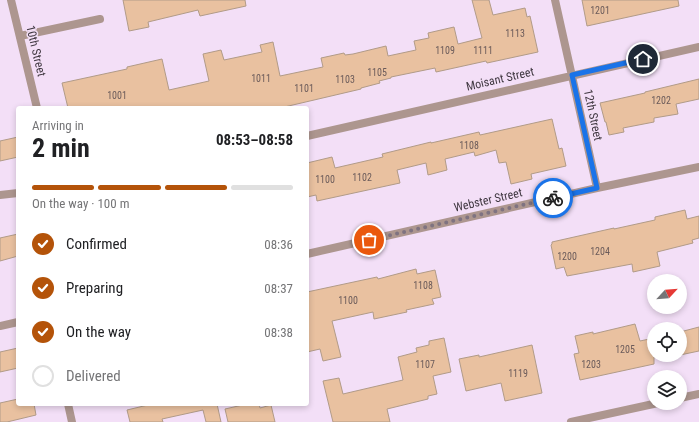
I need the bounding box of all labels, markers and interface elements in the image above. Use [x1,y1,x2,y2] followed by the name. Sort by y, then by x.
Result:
[590,5,610,16] house number: 1201
[23,24,49,78] street label: 10th Street
[505,28,525,39] house number: 1113
[626,42,660,76] pin
[435,45,455,56] house number: 1109
[473,45,493,56] house number: 1111
[632,48,654,70] icon: home
[465,64,536,94] street label: Moisant Street
[367,67,387,78] house number: 1105
[251,73,271,84] house number: 1011
[335,74,355,85] house number: 1103
[294,83,314,94] house number: 1101
[581,88,605,142] street label: 12th Street
[107,90,127,101] house number: 1001
[651,95,671,106] house number: 1202
[32,118,84,133] text: Arriving in
[216,131,293,149] text: 08:53–08:58
[32,133,90,163] text: 2 min
[459,140,479,151] house number: 1108
[352,172,372,183] house number: 1102
[315,174,335,185] house number: 1100
[533,178,573,218] courier
[452,185,524,215] street label: Webster Street
[542,187,564,209] icon: bike
[32,196,129,211] text: On the way · 100 m
[352,223,386,257] pin
[358,229,380,251] icon: bag
[32,233,54,255] icon: check
[66,235,127,253] text: Confirmed
[264,237,293,252] text: 08:36
[590,246,610,257] house number: 1204
[557,251,577,262] house number: 1200
[647,274,687,314] north arrow
[647,274,687,410] map controls
[32,277,54,299] icon: check
[66,279,123,297] text: Preparing
[413,280,433,291] house number: 1108
[264,281,293,296] text: 08:37
[338,295,358,306] house number: 1100
[32,321,54,343] icon: check
[647,322,687,362] button: locate
[66,323,131,341] text: On the way
[264,325,293,340] text: 08:38
[615,344,635,355] house number: 1205
[415,359,435,370] house number: 1107
[581,359,601,370] house number: 1203
[66,367,121,385] text: Delivered
[508,368,528,379] house number: 1119
[647,370,687,410] button: layers

